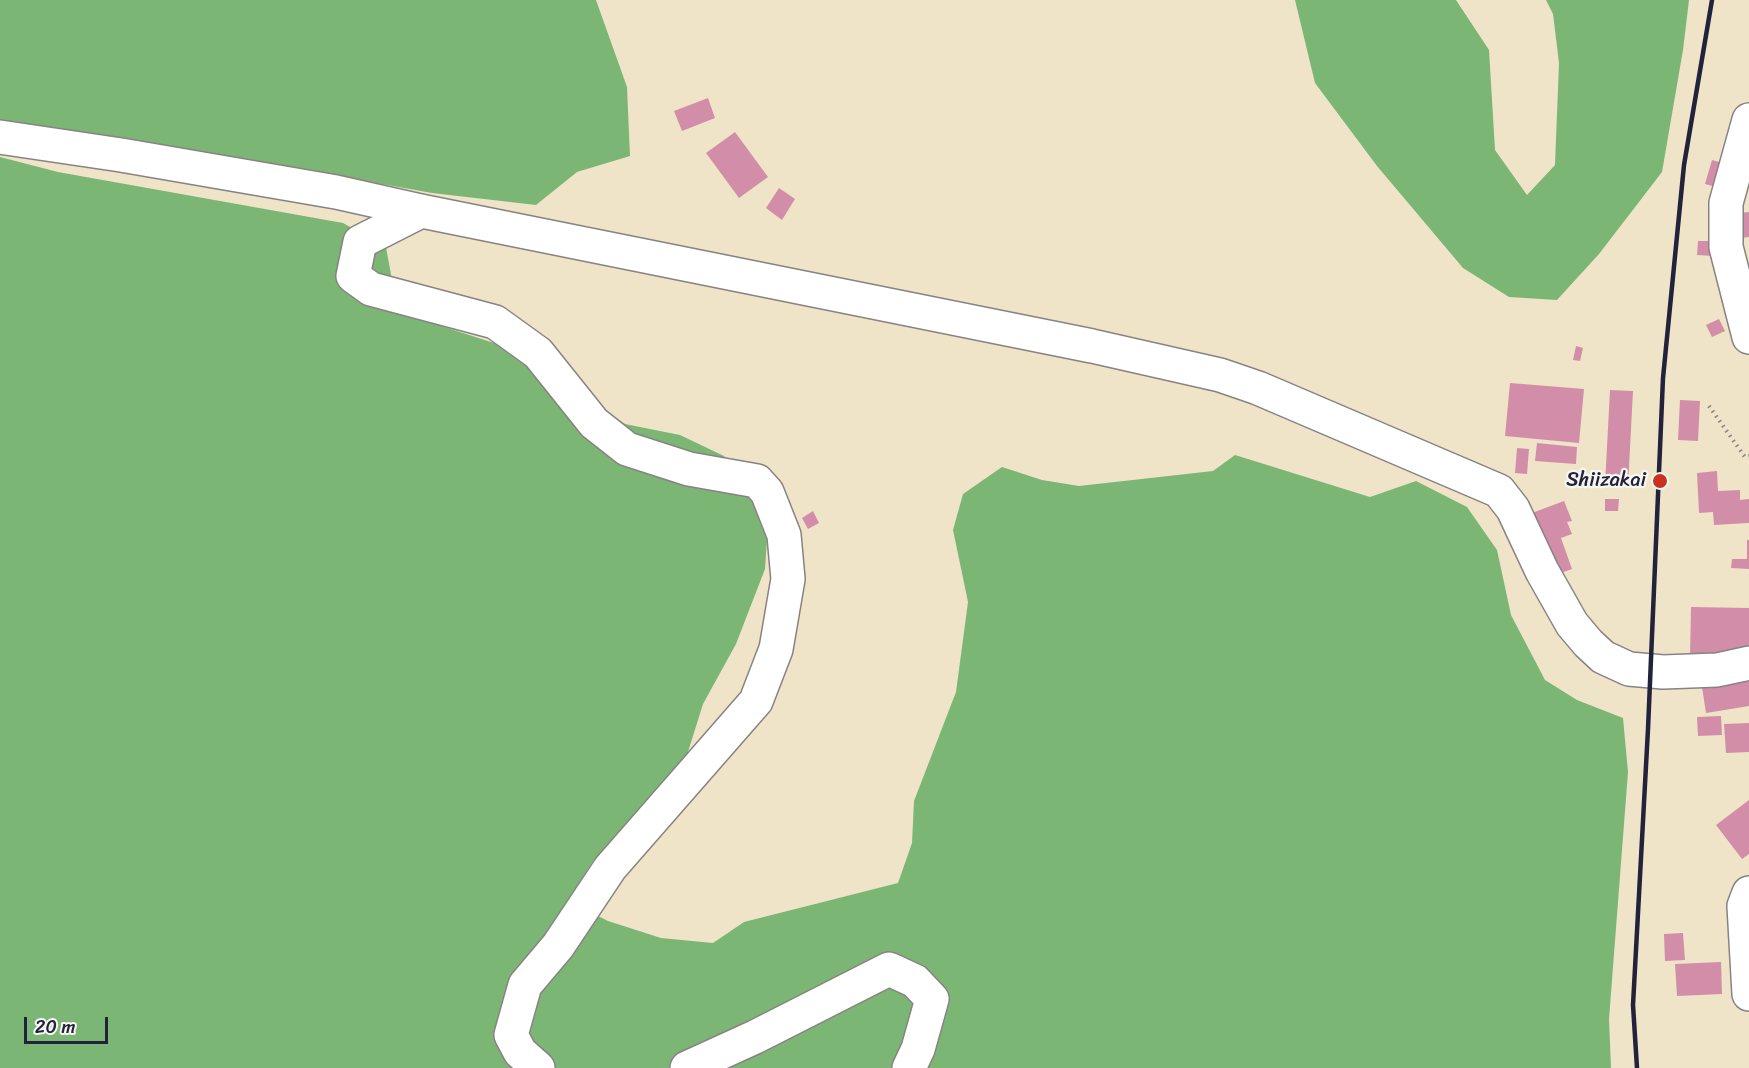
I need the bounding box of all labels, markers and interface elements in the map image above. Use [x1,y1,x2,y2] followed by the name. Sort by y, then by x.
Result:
[1566,469,1646,493] place label: Shiizakai
[1651,472,1669,490] marker: Shiizakai
[27,1005,111,1043] scale bar
[35,1011,75,1043] text: 20 m

